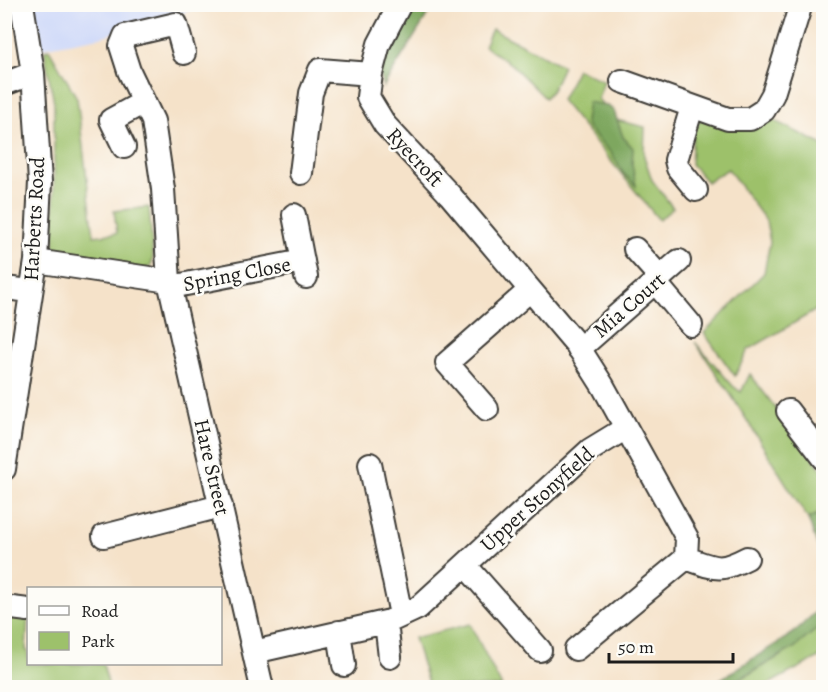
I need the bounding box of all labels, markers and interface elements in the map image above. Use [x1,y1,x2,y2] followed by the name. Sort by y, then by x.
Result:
[380,121,450,193] street label: Ryecroft
[17,155,51,282] street label: Harberts Road
[181,250,293,298] street label: Spring Close
[587,266,671,344] street label: Mia Court
[187,416,237,518] street label: Hare Street
[474,440,601,558] street label: Upper Stonyfield
[27,587,222,665] legend
[81,599,119,623] text: Road
[609,626,734,664] scale bar
[81,629,115,653] text: Park
[618,635,654,659] text: 50 m

